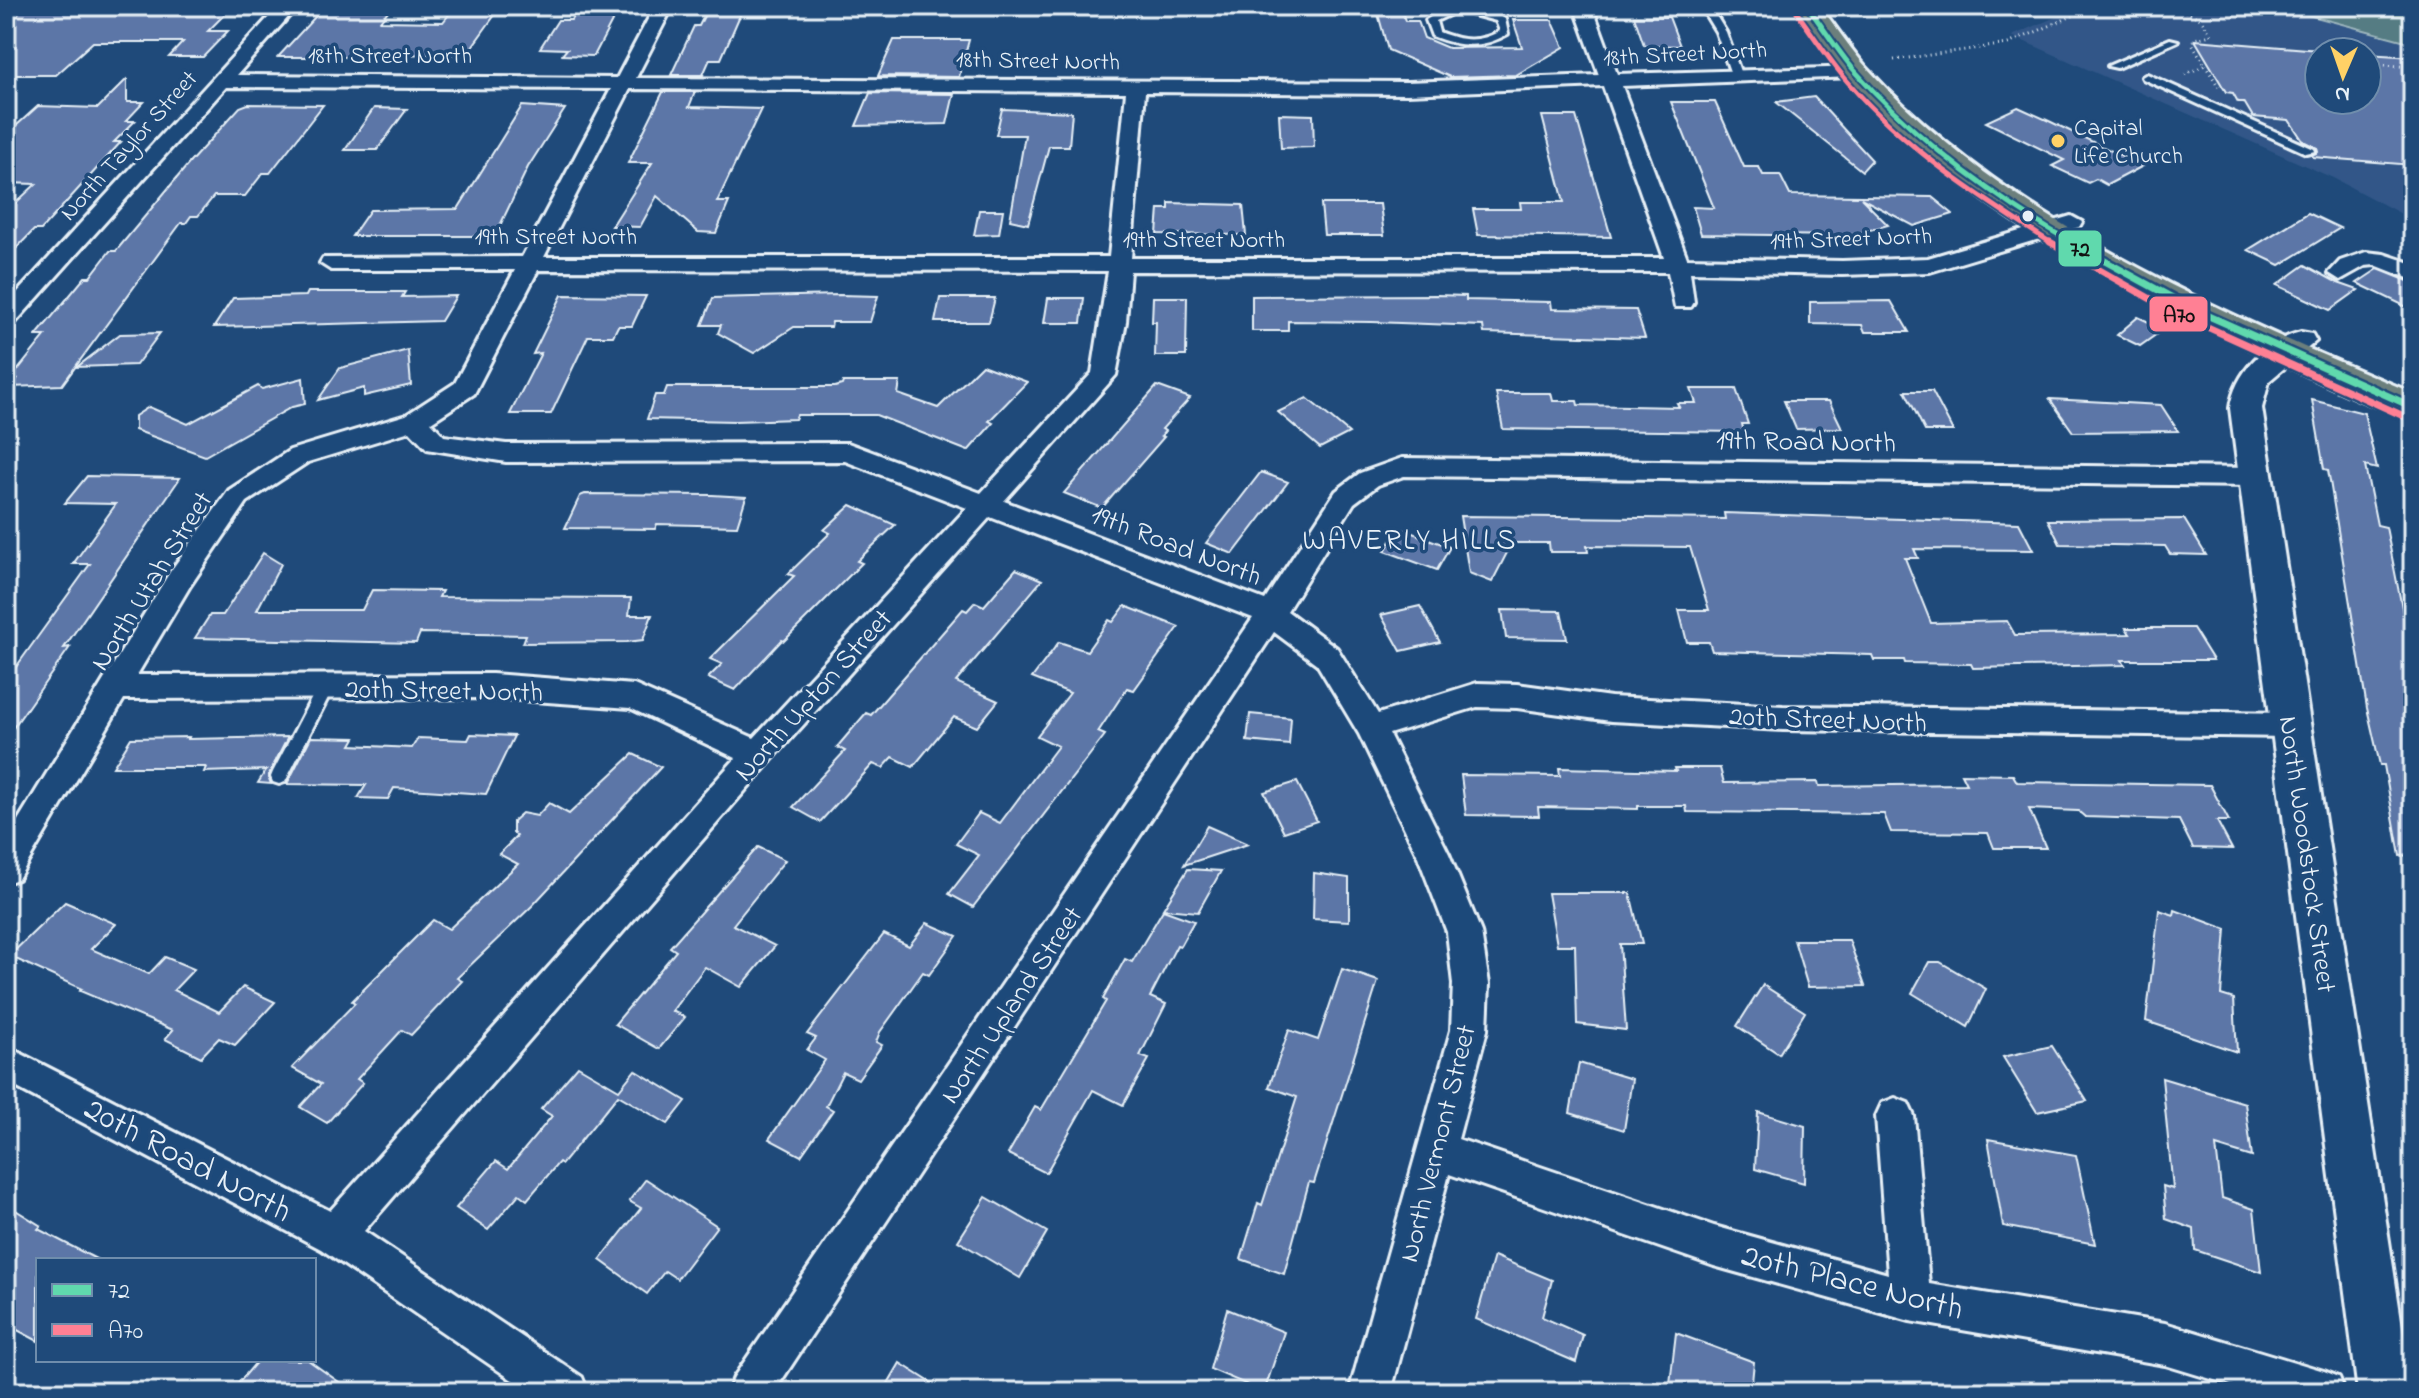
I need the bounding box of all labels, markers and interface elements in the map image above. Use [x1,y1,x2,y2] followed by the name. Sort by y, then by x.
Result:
[1602,34,1768,77] street label: 18th Street North
[2303,36,2383,116] north arrow
[308,40,472,75] street label: 18th Street North
[956,44,1120,81] street label: 18th Street North
[53,64,208,230] street label: North Taylor Street
[2334,77,2350,109] text: N
[2074,112,2183,175] place label: Capital Life Church
[2049,132,2067,150] marker: Capital Life Church
[2020,208,2036,224] unlabelled marker
[1769,220,1933,261] street label: 19th Street North
[475,221,637,256] street label: 19th Street North
[1123,224,1285,259] street label: 19th Street North
[2057,229,2103,268] line badge: 72
[2070,235,2090,267] text: 72
[2148,295,2209,333] line badge: A70
[2163,301,2196,333] text: A70
[1716,421,1896,466] street label: 19th Road North
[81,484,225,680] street label: North Utah Street
[1084,496,1267,599] street label: 19th Road North
[1303,520,1517,564] district label: WAVERLY HILLS
[726,601,903,792] street label: North Upton Street
[345,670,543,715] street label: 20th Street North
[1728,698,1928,745] street label: 20th Street North
[2266,714,2345,995] street label: North Woodstock Street
[931,899,1094,1113] street label: North Upland Street
[1390,1021,1489,1267] street label: North Vermont Street
[74,1086,300,1237] street label: 20th Road North
[1736,1232,1968,1336] street label: 20th Place North
[36,1258,316,1362] legend
[108,1275,130,1310] text: 72
[108,1315,143,1350] text: A70

